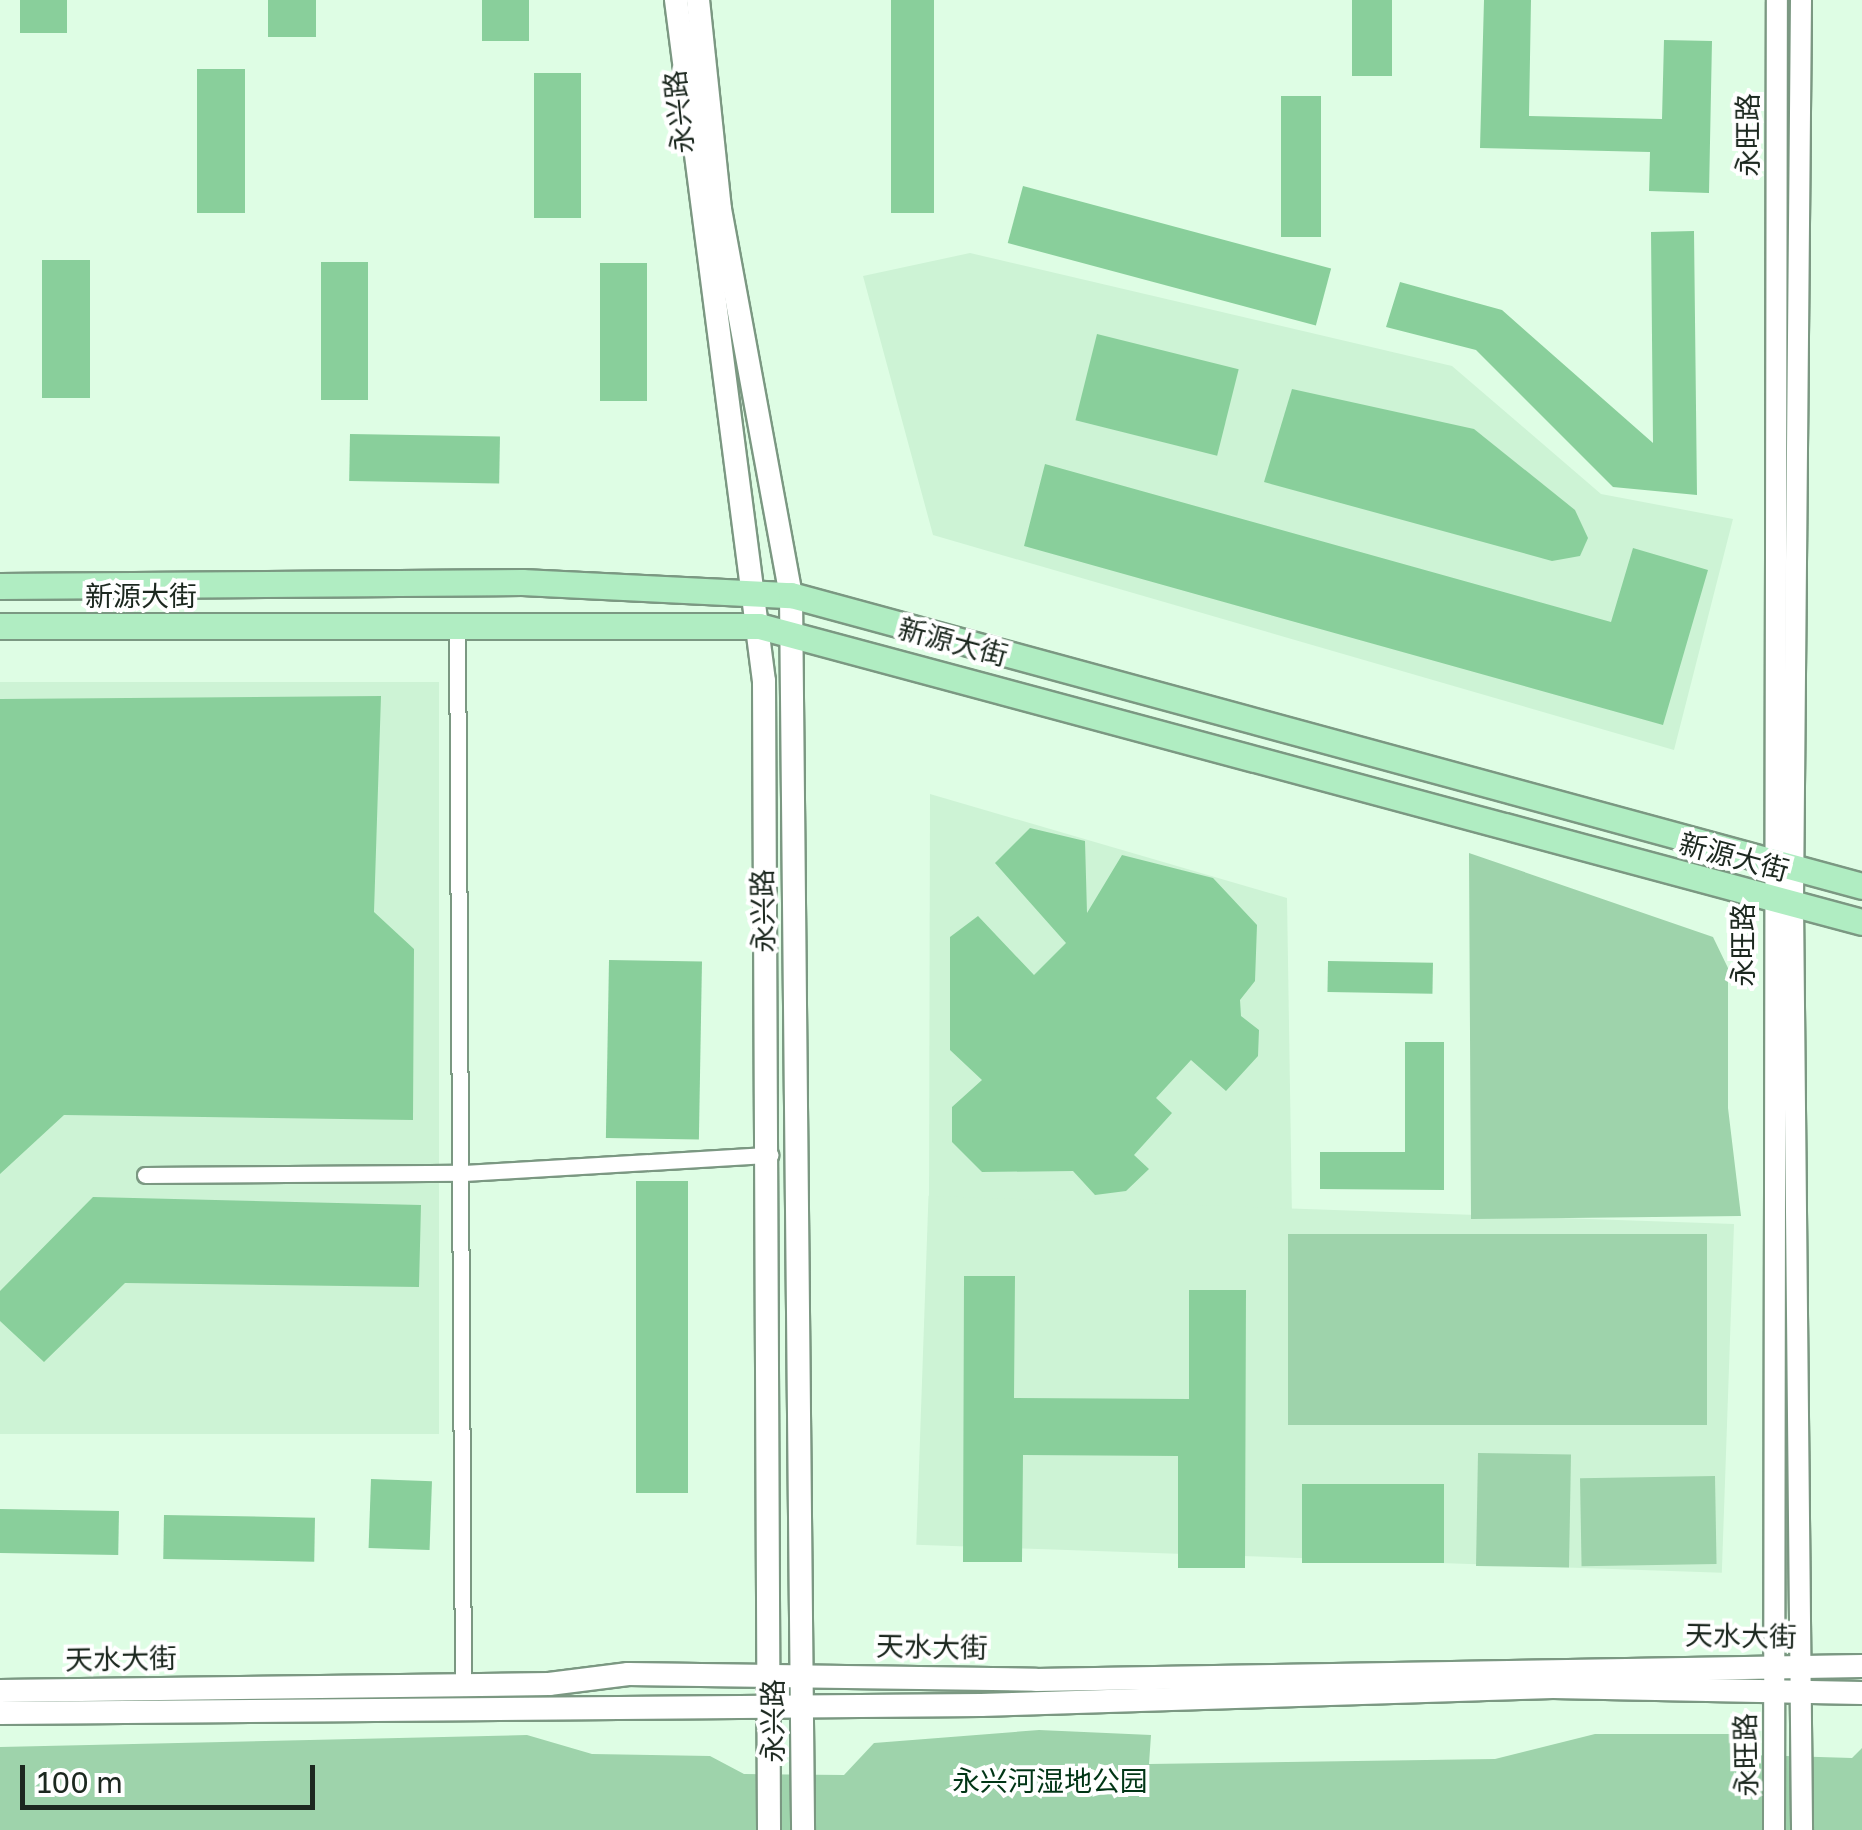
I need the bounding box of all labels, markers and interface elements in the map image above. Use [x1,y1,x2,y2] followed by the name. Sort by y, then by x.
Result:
[658,68,700,156] street label: 永兴路
[1731,93,1765,177] street label: 永旺路
[85,579,197,613] street label: 新源大街
[895,611,1011,673] street label: 新源大街
[1676,826,1792,888] street label: 新源大街
[745,869,781,953] street label: 永兴路
[1726,903,1760,987] street label: 永旺路
[1685,1618,1797,1654] street label: 天水大街
[876,1629,988,1665] street label: 天水大街
[65,1641,177,1677] street label: 天水大街
[756,1679,790,1763] street label: 永兴路
[1728,1713,1764,1797] street label: 永旺路
[25,1745,320,1807] scale bar
[37,1764,123,1800] text: 100 m
[952,1764,1148,1798] park label: 永兴河湿地公园

